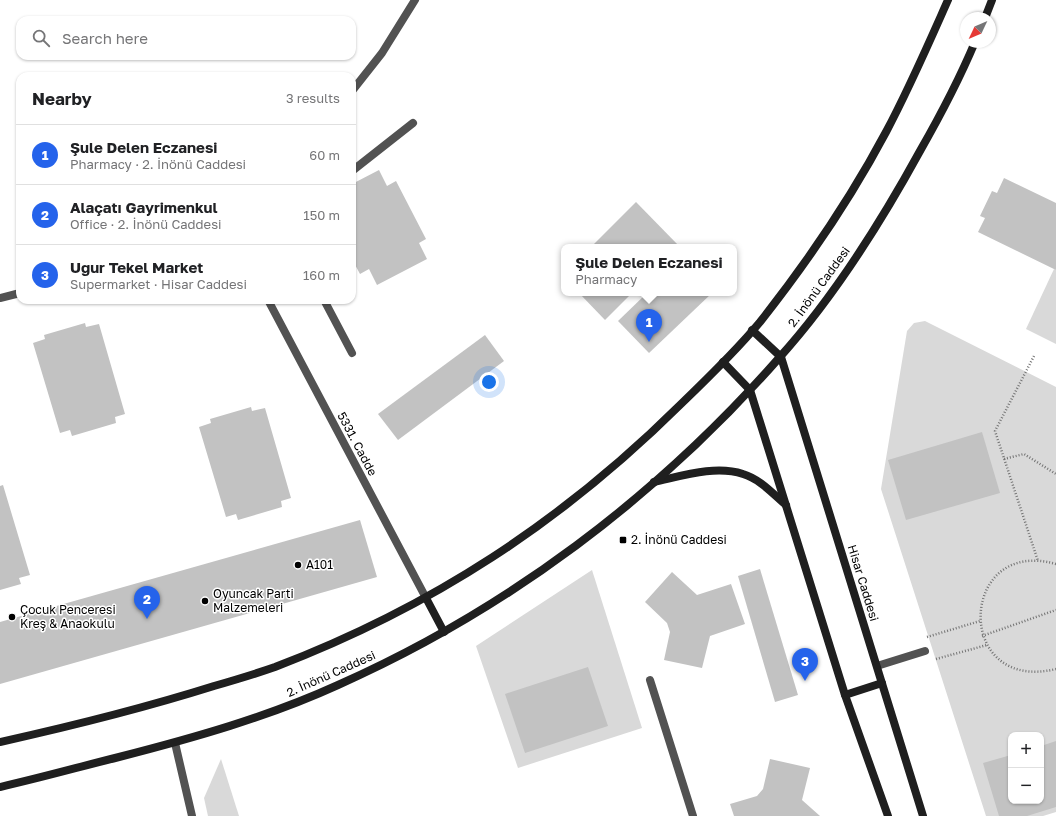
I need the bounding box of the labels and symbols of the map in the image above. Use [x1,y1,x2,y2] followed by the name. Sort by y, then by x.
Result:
[960,12,996,48] north arrow
[784,244,853,330] street label: 2. İnönü Caddesi
[636,309,662,342] pin: 1
[479,372,499,392] your location
[334,409,381,478] street label: 5331. Cadde
[631,532,727,547] place label: 2. İnönü Caddesi
[618,535,628,545] marker: 2. İnönü Caddesi
[845,543,882,623] street label: Hisar Caddesi
[306,557,333,572] place label: A101
[293,560,303,570] marker: A101
[134,586,160,619] pin: 2
[213,586,294,615] place label: Oyuncak Parti Malzemeleri
[200,596,210,606] marker: Oyuncak Parti Malzemeleri
[20,602,116,631] place label: Çocuk Penceresi Kreş & Anaokulu
[7,612,17,622] marker: Çocuk Penceresi Kreş & Anaokulu
[284,647,378,700] street label: 2. İnönü Caddesi
[792,648,818,681] pin: 3

